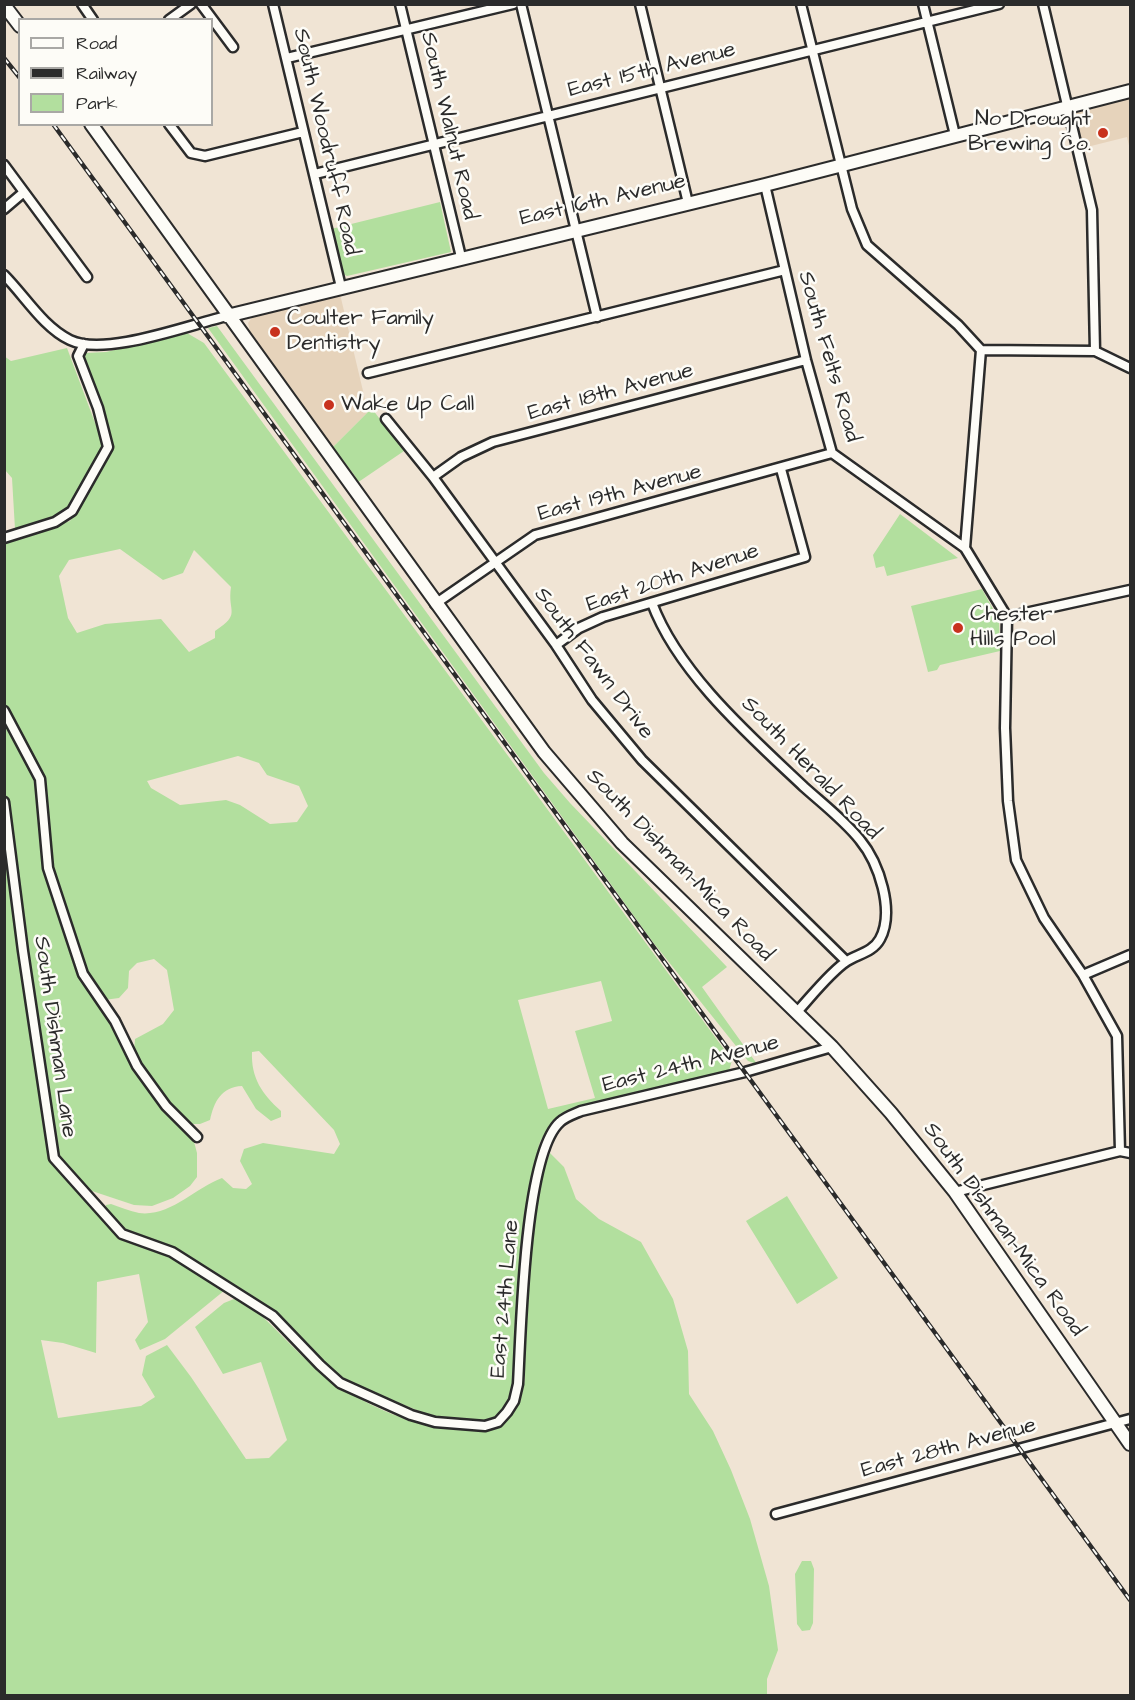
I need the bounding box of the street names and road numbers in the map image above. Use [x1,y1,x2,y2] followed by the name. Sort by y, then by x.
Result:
[286,26,364,258] street label: South Woodruff Road
[414,29,482,223] street label: South Walnut Road
[566,37,738,105] street label: East 15th Avenue
[517,169,689,233] street label: East 16th Avenue
[791,269,865,445] street label: South Felts Road
[525,358,697,428] street label: East 18th Avenue
[535,459,705,529] street label: East 19th Avenue
[584,539,762,619] street label: East 20th Avenue
[527,583,659,745] street label: South Fawn Drive
[735,692,885,846] street label: South Herald Road
[580,764,778,968] street label: South Dishman-Mica Road
[27,935,81,1139] street label: South Dishman Lane
[600,1030,782,1100] street label: East 24th Avenue
[917,1118,1089,1342] street label: South Dishman-Mica Road
[486,1219,526,1379] street label: East 24th Lane
[859,1413,1039,1485] street label: East 28th Avenue

